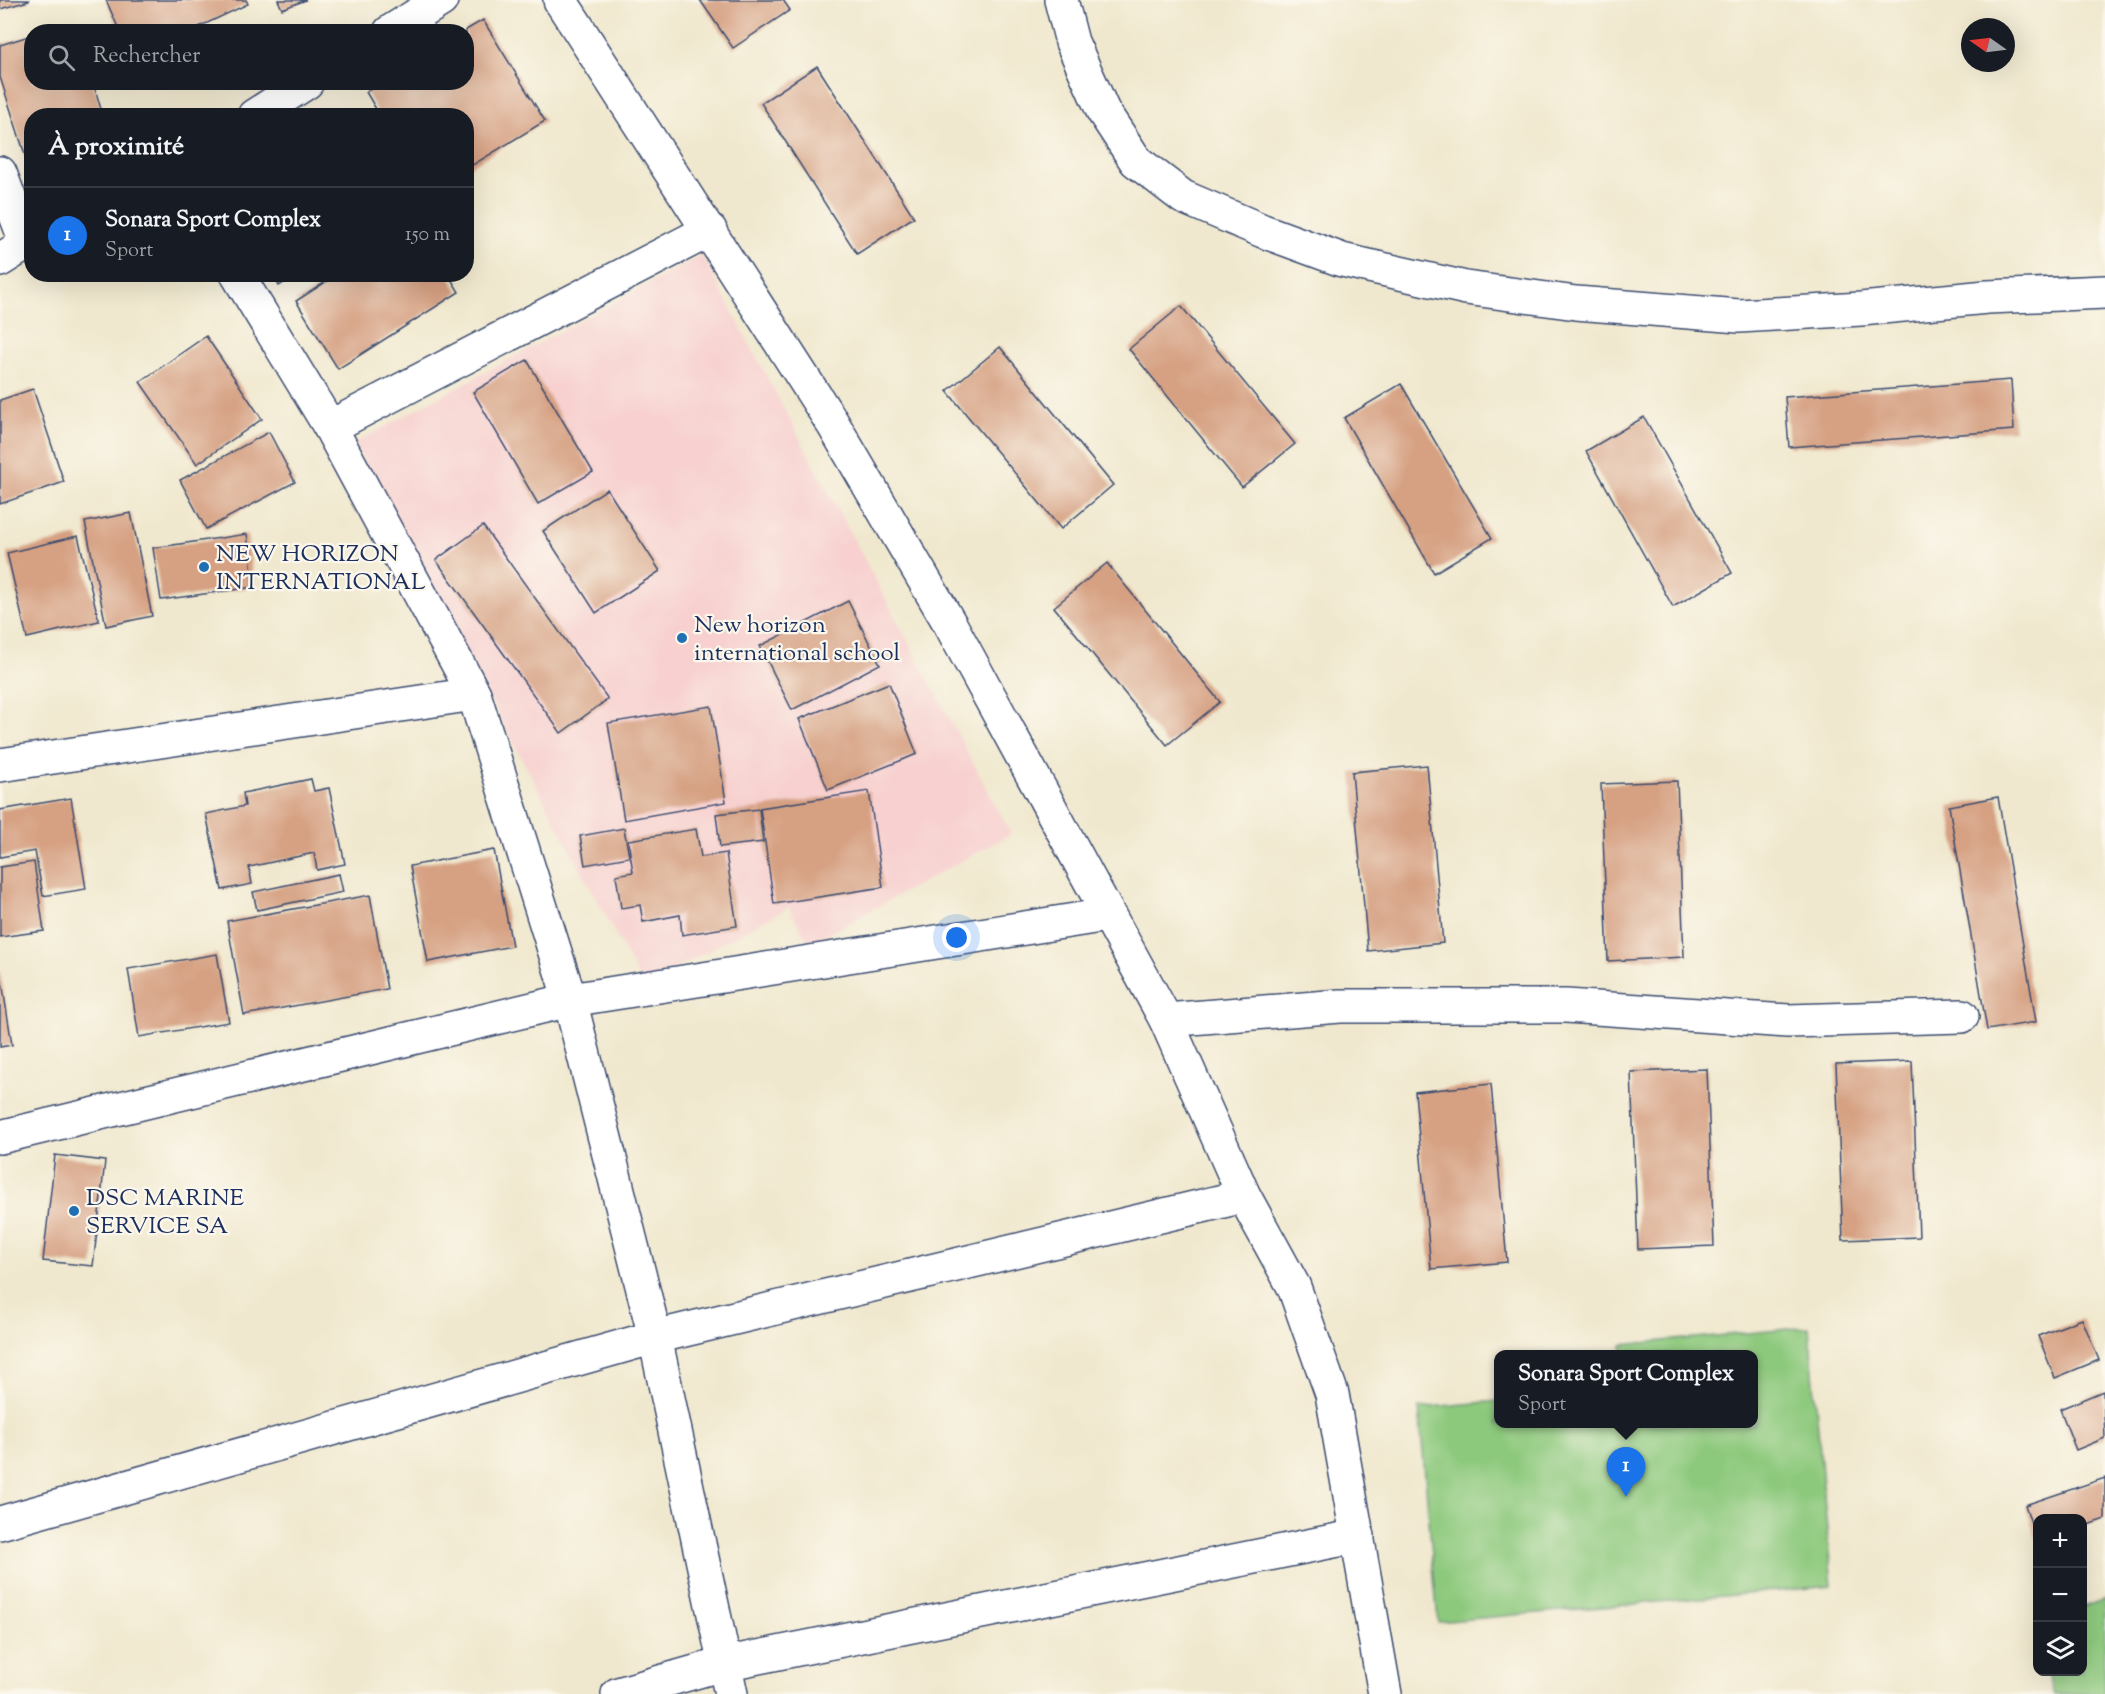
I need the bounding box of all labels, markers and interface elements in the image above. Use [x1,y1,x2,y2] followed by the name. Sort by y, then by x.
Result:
[1961,18,2015,72] north arrow
[24,24,474,90] search box
[45,41,78,74] icon: search
[93,41,200,73] text: Rechercher
[48,129,184,166] text: À proximité
[105,205,321,237] text: Sonara Sport Complex
[64,221,71,250] text: 1
[405,221,450,250] text: 150 m
[105,237,153,266] text: Sport
[216,538,425,600] place label: NEW HORIZON INTERNATIONAL
[197,560,211,574] marker: NEW HORIZON INTERNATIONAL
[694,609,900,671] place label: New horizon international school
[675,631,689,645] marker: New horizon international school
[942,923,971,952] your location
[86,1182,245,1244] place label: DSC MARINE SERVICE SA
[67,1204,81,1218] marker: DSC MARINE SERVICE SA
[1494,1350,1758,1428] popup
[1518,1359,1734,1391] text: Sonara Sport Complex
[1518,1391,1566,1420] text: Sport
[1606,1448,1646,1497] pin: 1
[2033,1514,2087,1676] map controls
[2033,1514,2087,1568] button: +
[2033,1568,2087,1622] button: −
[2033,1622,2087,1676] button: layers

